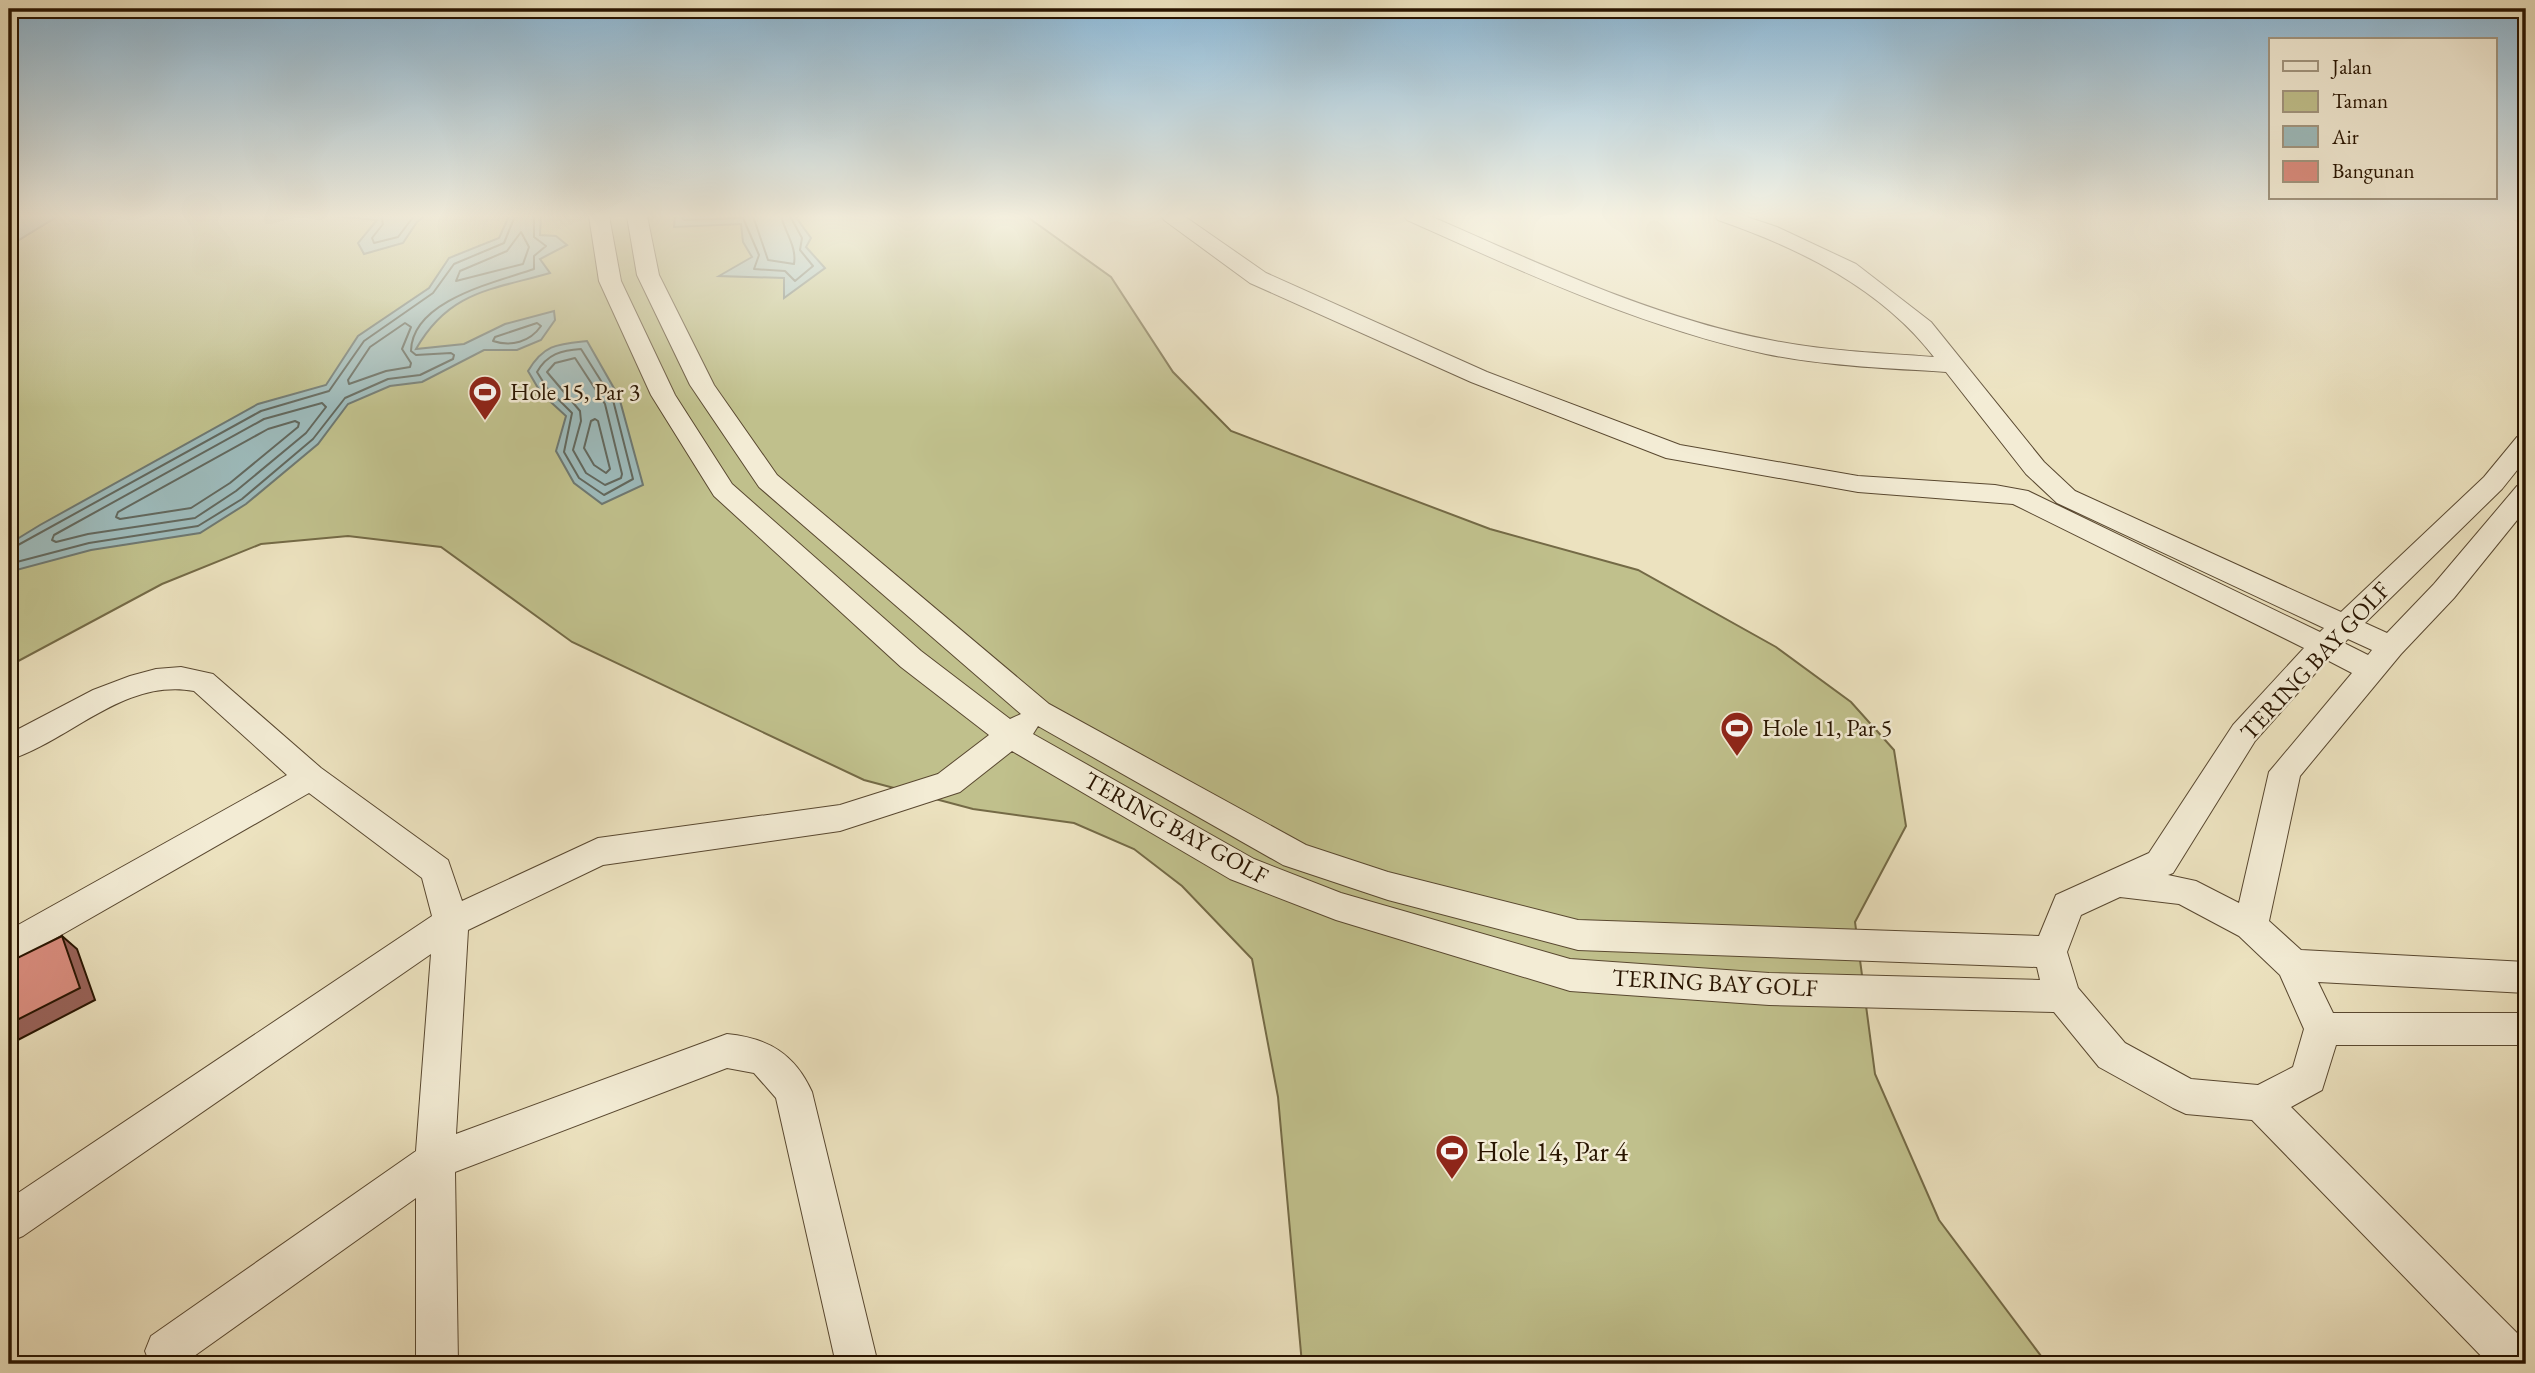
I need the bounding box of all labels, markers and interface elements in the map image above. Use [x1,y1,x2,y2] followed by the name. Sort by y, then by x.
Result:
[2269,38,2496,200] legend
[2330,53,2372,80] text: Jalan
[2332,87,2388,114] text: Taman
[2331,123,2359,150] text: Air
[2332,157,2415,184] text: Bangunan
[466,373,504,422] sports icon: Hole 15, Par 3
[510,376,640,407] place label: Hole 15, Par 3
[2233,575,2396,747] street label: TERING BAY GOLF
[1718,709,1756,758] sports icon: Hole 11, Par 5
[1762,712,1892,743] place label: Hole 11, Par 5
[1079,764,1274,891] street label: TERING BAY GOLF
[1611,962,1819,1003] street label: TERING BAY GOLF
[1433,1132,1471,1181] sports icon: Hole 14, Par 4
[1476,1133,1628,1169] place label: Hole 14, Par 4

